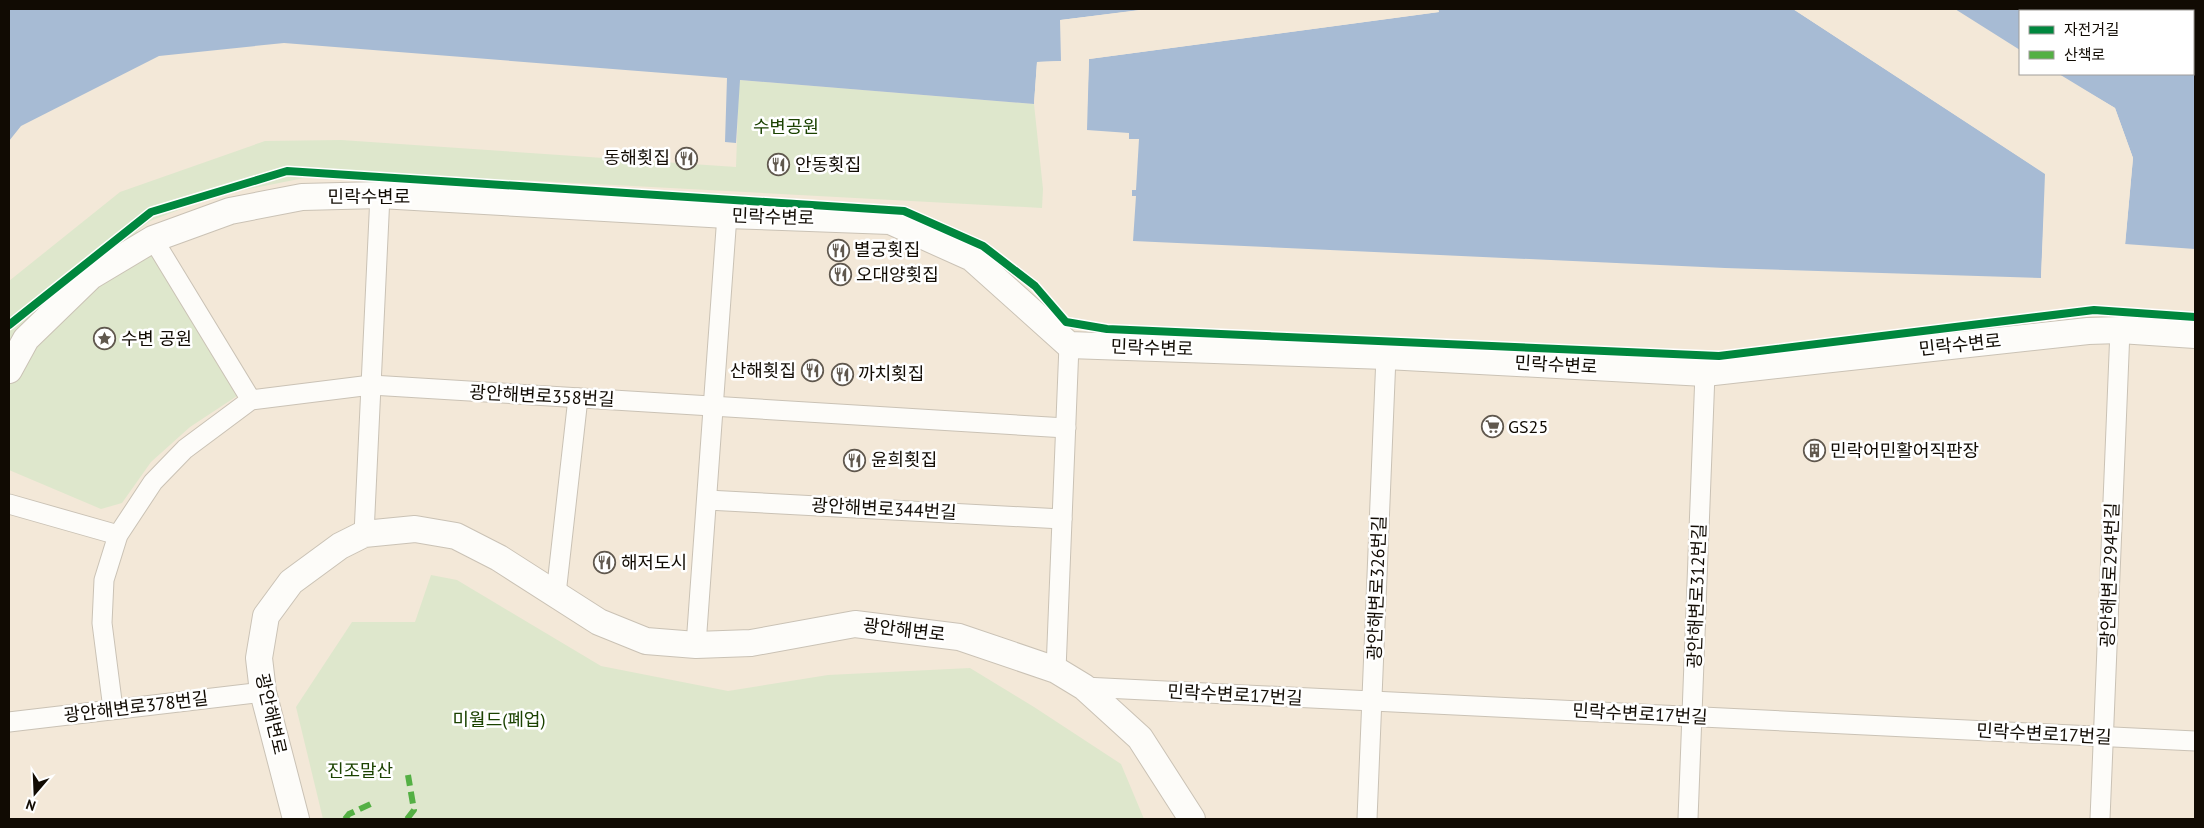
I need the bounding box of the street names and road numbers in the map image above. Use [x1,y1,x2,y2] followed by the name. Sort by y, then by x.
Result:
[328,185,410,208] street label: 민락수변로
[731,204,815,229] street label: 민락수변로
[1918,329,2002,360] street label: 민락수변로
[1110,335,1194,360] street label: 민락수변로
[1514,351,1598,378] street label: 민락수변로
[469,380,615,411] street label: 광안해변로358번길
[811,493,957,524] street label: 광안해변로344번길
[2095,502,2124,648] street label: 광안해변로294번길
[1362,515,1391,661] street label: 광안해변로326번길
[1682,523,1711,669] street label: 광안해변로312번길
[862,613,947,646] street label: 광안해변로
[251,671,292,757] street label: 광안해변로
[1167,679,1303,710] street label: 민락수변로17번길
[62,686,209,727] street label: 광안해변로378번길
[1572,698,1708,729] street label: 민락수변로17번길
[1976,718,2112,749] street label: 민락수변로17번길

